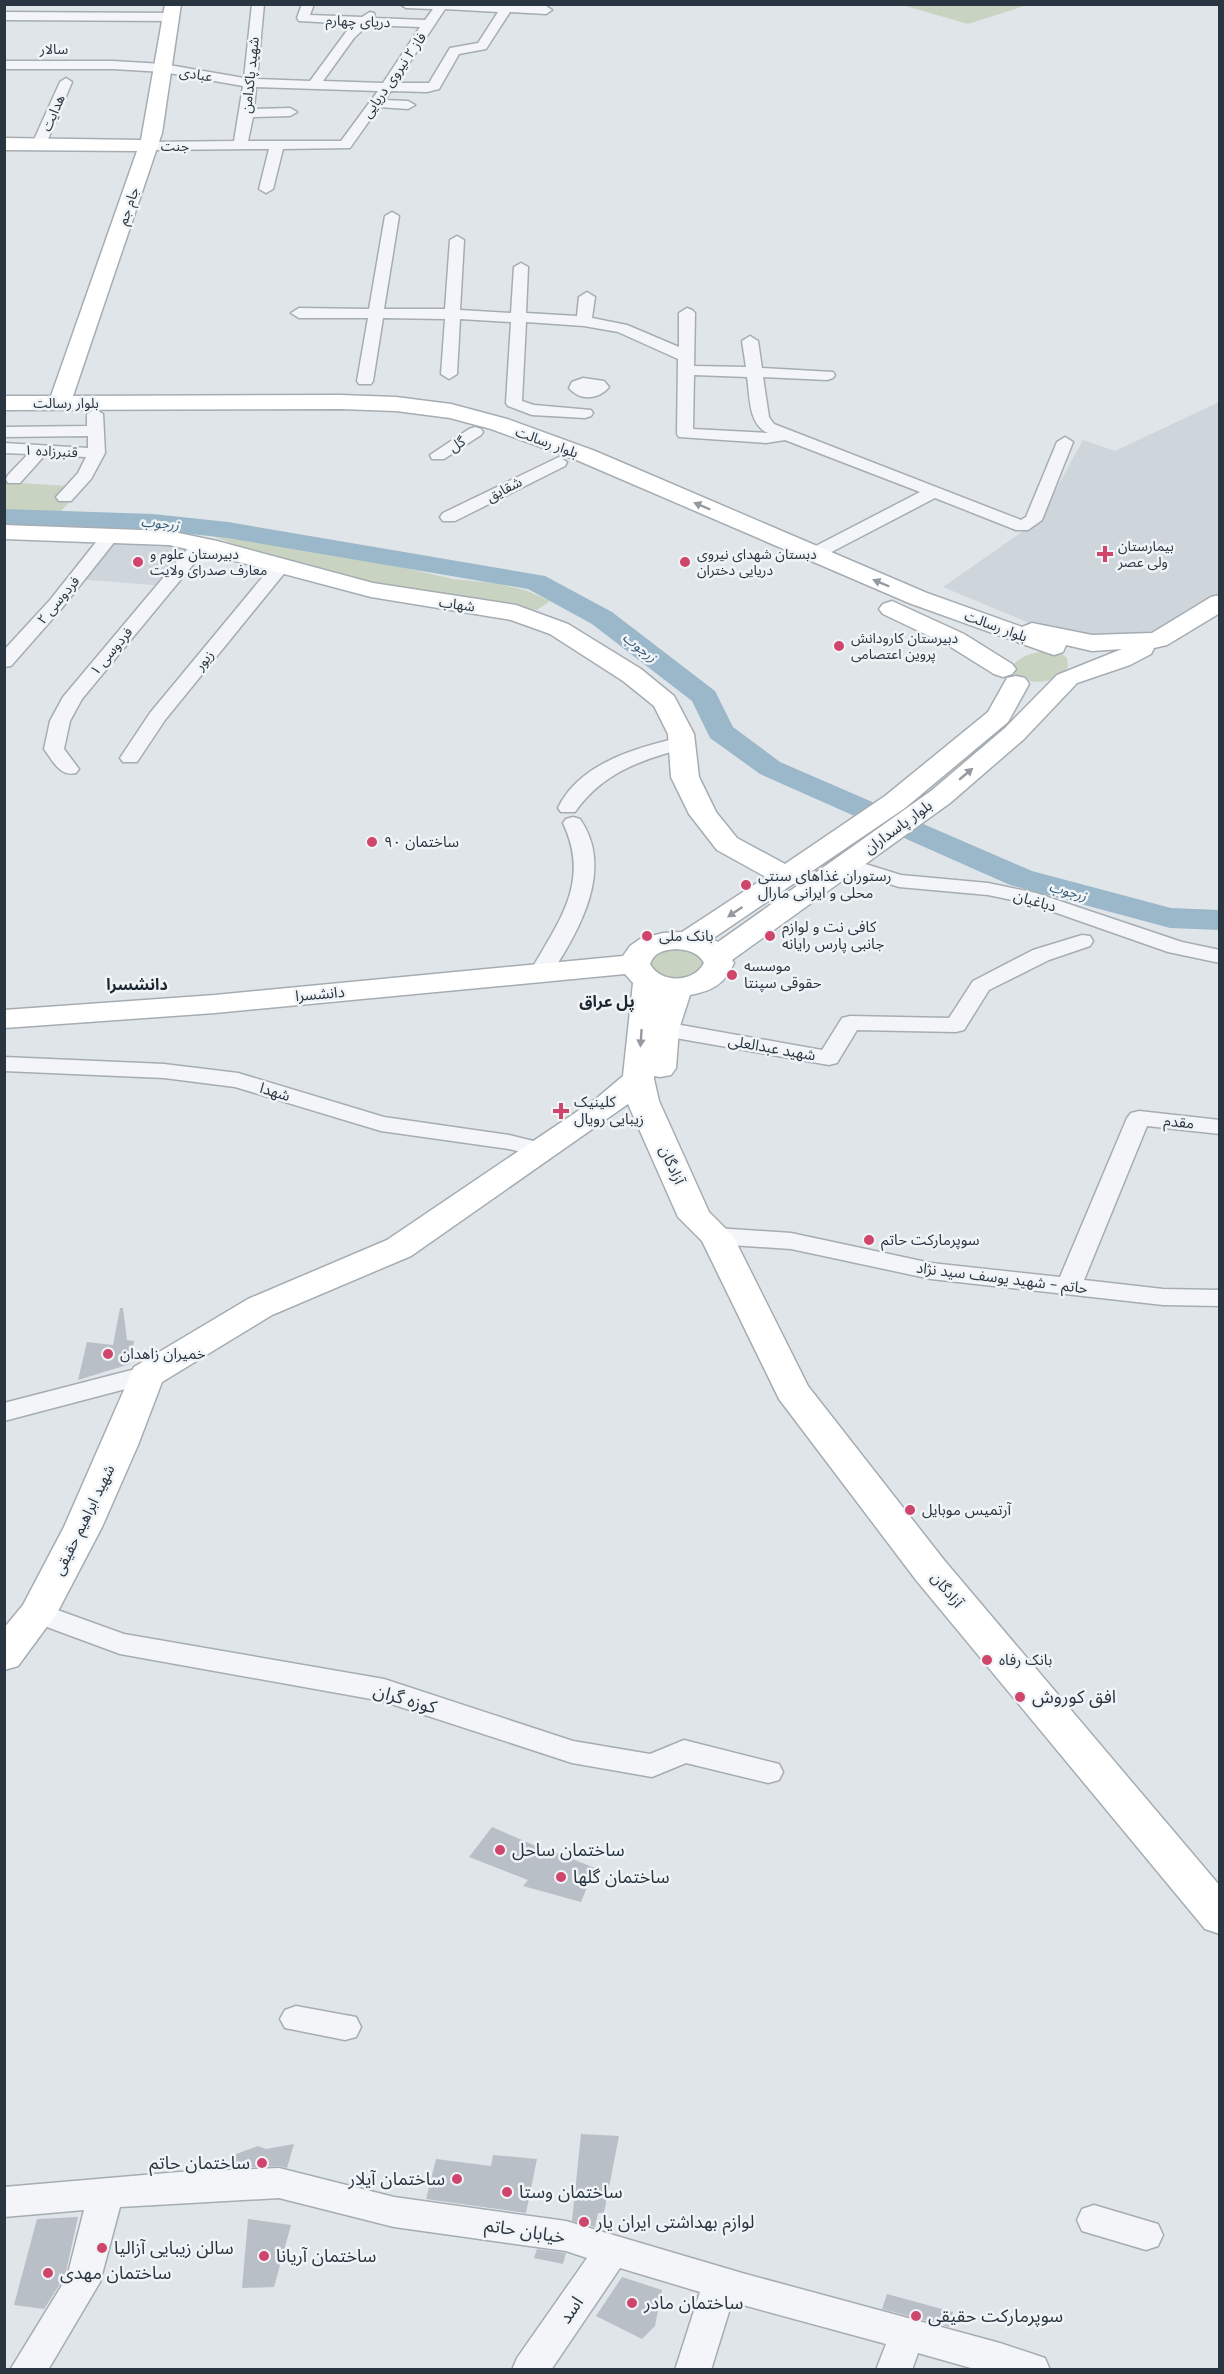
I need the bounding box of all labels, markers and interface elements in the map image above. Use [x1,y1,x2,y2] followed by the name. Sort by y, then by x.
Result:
[325,11,391,33] street label: دریای چهارم
[358,29,430,121] street label: فاز ۲ نیروی دریایی
[237,36,264,114] street label: شهید پاکدامن
[39,40,68,58] street label: سالار
[178,63,214,85] street label: عبادی
[37,92,69,134] street label: هدایت
[161,137,189,155] street label: جنت
[113,185,145,228] street label: جام جم
[33,394,99,412] street label: بلوار رسالت
[513,422,581,462] street label: بلوار رسالت
[445,432,469,456] street label: گل
[24,441,78,461] street label: قنبرزاده ۱
[483,472,525,506] street label: شقایق
[693,501,711,510] one-way arrow
[140,512,180,534] water label: زرجوب
[1117,537,1174,571] place label: بیمارستان ولی عصر
[150,545,267,579] place label: دبیرستان علوم و معارف صدرای ولایت
[697,545,817,579] place label: دبستان شهدای نیروی دریایی دختران
[1096,545,1114,563] marker: بیمارستان ولی عصر
[131,555,145,569] marker: دبیرستان علوم و معارف صدرای ولایت
[678,555,692,569] marker: دبستان شهدای نیروی دریایی دختران
[33,572,83,628] street label: فردوسی ۲
[872,578,890,588] one-way arrow
[438,593,476,615] street label: شهاب
[962,606,1030,646] street label: بلوار رسالت
[86,623,136,679] street label: فردوسی ۱
[619,628,661,666] water label: زرجوب
[851,629,958,664] place label: دبیرستان کارودانش پروین اعتصامی
[832,639,846,653] marker: دبیرستان کارودانش پروین اعتصامی
[190,646,217,674] street label: زیور
[958,768,974,781] one-way arrow
[860,795,936,859] street label: بلوار پاسداران
[384,832,459,852] place label: ساختمان ۹۰
[365,835,379,849] marker: ساختمان ۹۰
[758,866,891,903] place label: رستوران غذاهای سنتی محلی و ایرانی مارال
[1047,877,1089,905] water label: زرجوب
[739,878,753,892] marker: رستوران غذاهای سنتی محلی و ایرانی مارال
[1011,885,1059,917] street label: دباغیان
[727,906,743,918] one-way arrow
[782,917,884,954] place label: کافی نت و لوازم جانبی پارس رایانه
[659,926,713,946] place label: بانک ملی
[640,929,654,943] marker: بانک ملی
[763,929,777,943] marker: کافی نت و لوازم جانبی پارس رایانه
[744,956,822,993] place label: موسسه حقوقی سپنتا
[725,968,739,982] marker: موسسه حقوقی سپنتا
[106,974,168,995] district label: دانشسرا
[295,982,345,1006] street label: دانشسرا
[579,991,635,1012] district label: پل عراق
[636,1029,646,1048] one-way arrow
[727,1030,818,1066] street label: شهید عبدالعلی
[257,1078,293,1106] street label: شهدا
[574,1092,644,1129] place label: کلینیک زیبایی رویال
[552,1102,570,1120] marker: کلینیک زیبایی رویال
[1163,1110,1195,1135] street label: مقدم
[655,1143,690,1188] street label: آزادگان
[881,1230,980,1251] place label: سوپرمارکت حاتم
[862,1233,876,1247] marker: سوپرمارکت حاتم
[915,1258,1089,1299] street label: حاتم - شهید یوسف سید نژاد
[120,1344,206,1364] place label: خمیران زاهدان
[101,1347,115,1361] marker: خمیران زاهدان
[49,1461,120,1579] street label: شهید ابراهیم حقیقی
[922,1500,1012,1520] place label: آرتمیس موبایل
[903,1503,917,1517] marker: آرتمیس موبایل
[926,1568,968,1612] street label: آزادگان
[999,1650,1052,1670] place label: بانک رفاه
[980,1653,994,1667] marker: بانک رفاه
[371,1679,440,1720] street label: کوزه گران
[1032,1685,1116,1709] place label: افق کوروش
[1013,1690,1027,1704] marker: افق کوروش
[512,1838,625,1862] place label: ساختمان ساحل
[493,1843,507,1857] marker: ساختمان ساحل
[573,1865,670,1889] place label: ساختمان گلها
[554,1870,568,1884] marker: ساختمان گلها
[149,2151,250,2176] place label: ساختمان حاتم
[255,2156,269,2170] marker: ساختمان حاتم
[348,2167,445,2191] place label: ساختمان آیلار
[450,2172,464,2186] marker: ساختمان آیلار
[519,2180,623,2204] place label: ساختمان وستا
[500,2185,514,2199] marker: ساختمان وستا
[595,2210,755,2236] place label: لوازم بهداشتی ایران یار
[483,2213,567,2250] street label: خیابان حاتم
[577,2215,591,2229] marker: لوازم بهداشتی ایران یار
[114,2236,234,2260] place label: سالن زیبایی آزالیا
[95,2241,109,2255] marker: سالن زیبایی آزالیا
[276,2244,376,2268] place label: ساختمان آریانا
[257,2249,271,2263] marker: ساختمان آریانا
[60,2261,171,2285] place label: ساختمان مهدی
[41,2266,55,2280] marker: ساختمان مهدی
[643,2291,743,2315] place label: ساختمان مادر
[553,2292,589,2328] street label: اسد
[625,2296,639,2310] marker: ساختمان مادر
[928,2304,1063,2328] place label: سوپرمارکت حقیقی
[909,2309,923,2323] marker: سوپرمارکت حقیقی

